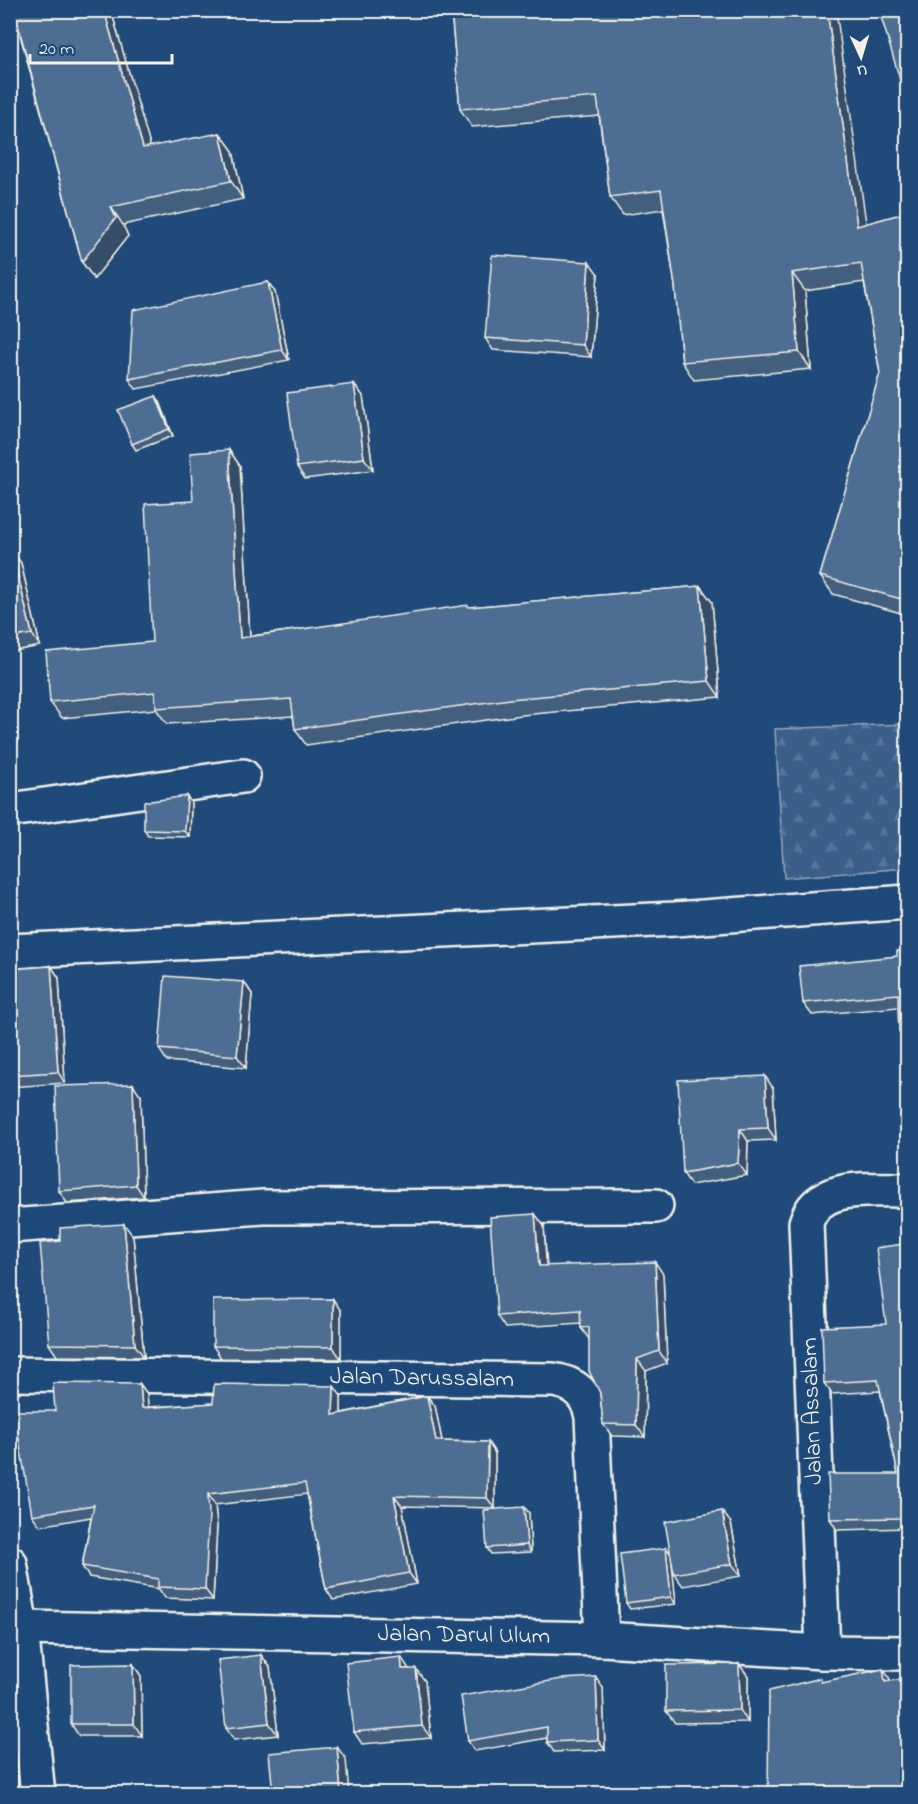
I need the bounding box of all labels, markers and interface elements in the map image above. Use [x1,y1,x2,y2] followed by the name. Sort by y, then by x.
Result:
[30,27,172,65] scale bar
[831,27,891,87] north arrow
[39,37,74,63] text: 20 m
[856,58,868,82] text: U
[793,1337,833,1485] street label: Jalan Assalam
[330,1360,514,1398] street label: Jalan Darussalam
[377,1617,551,1655] street label: Jalan Darul Ulum

